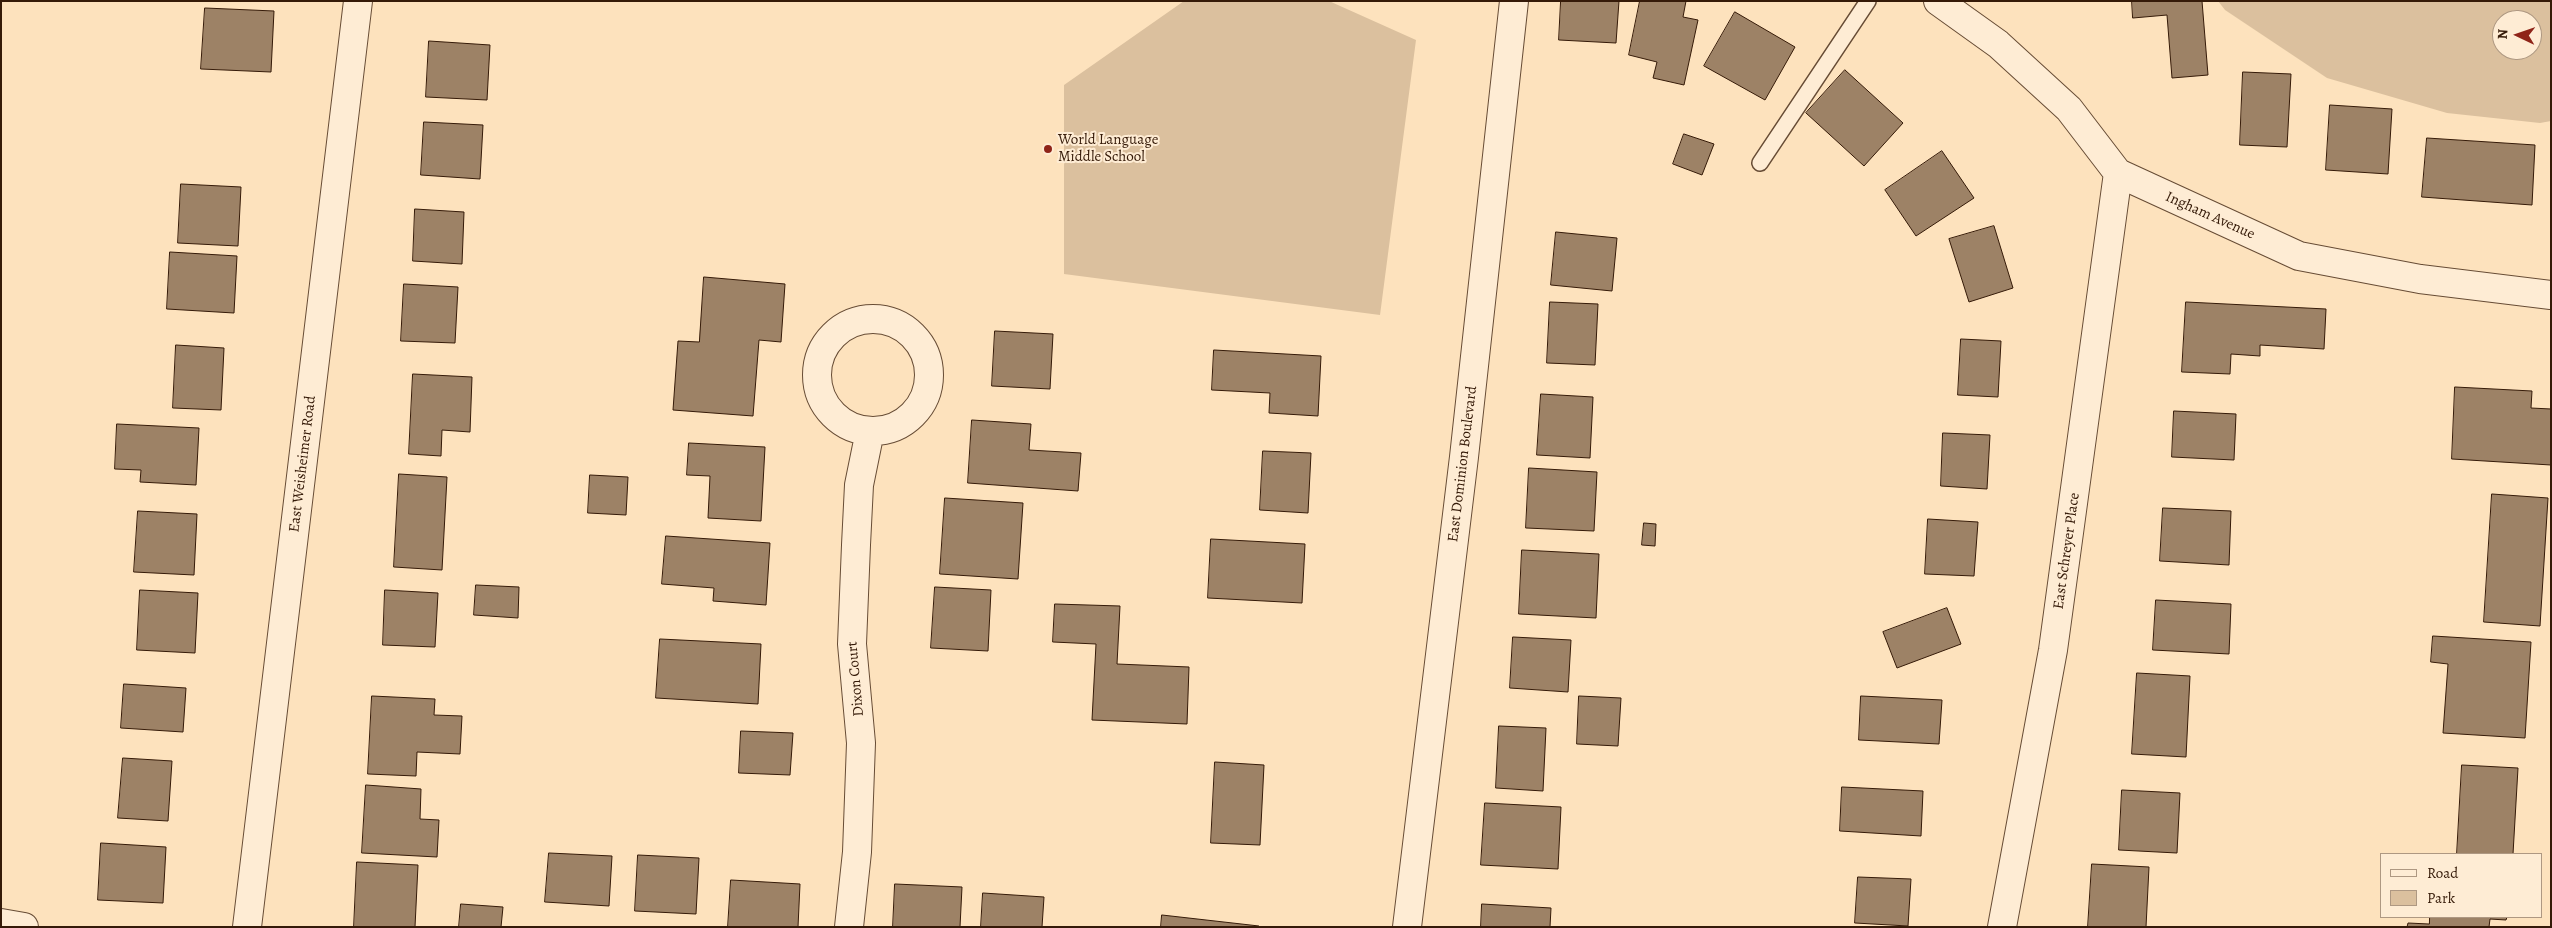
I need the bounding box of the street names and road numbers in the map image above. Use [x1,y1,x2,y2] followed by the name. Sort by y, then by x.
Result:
[2162,188,2258,244] street label: Ingham Avenue
[1444,385,1482,543] street label: East Dominion Boulevard
[286,395,320,533] street label: East Weisheimer Road
[2050,492,2084,610] street label: East Schreyer Place
[844,641,868,717] street label: Dixon Court

